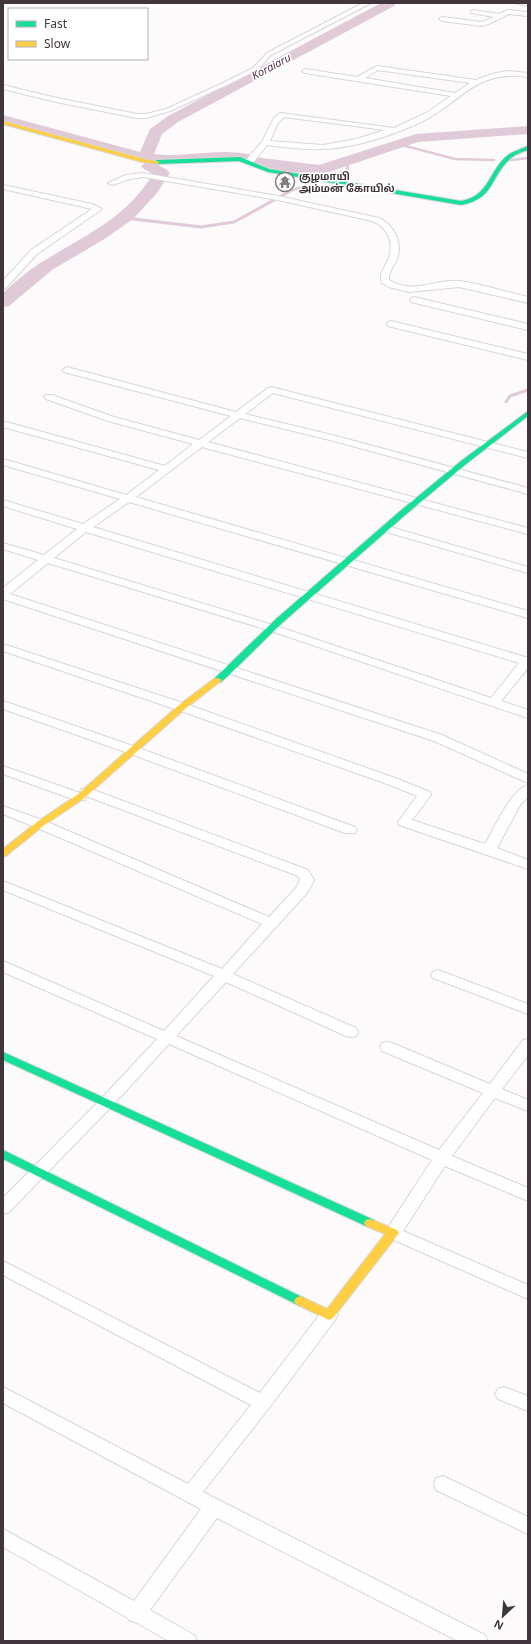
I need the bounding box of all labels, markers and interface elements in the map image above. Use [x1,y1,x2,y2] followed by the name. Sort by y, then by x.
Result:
[8,8,148,60] legend
[44,15,68,32] text: Fast
[44,35,71,52] text: Slow
[249,49,294,83] water label: Koraiaru
[299,169,395,195] place label: குழமாயி அம்மன் கோயில்
[274,171,296,193] temple icon: குழமாயி அம்மன் கோயில்
[483,1596,523,1636] north arrow
[491,1617,506,1634] text: N

